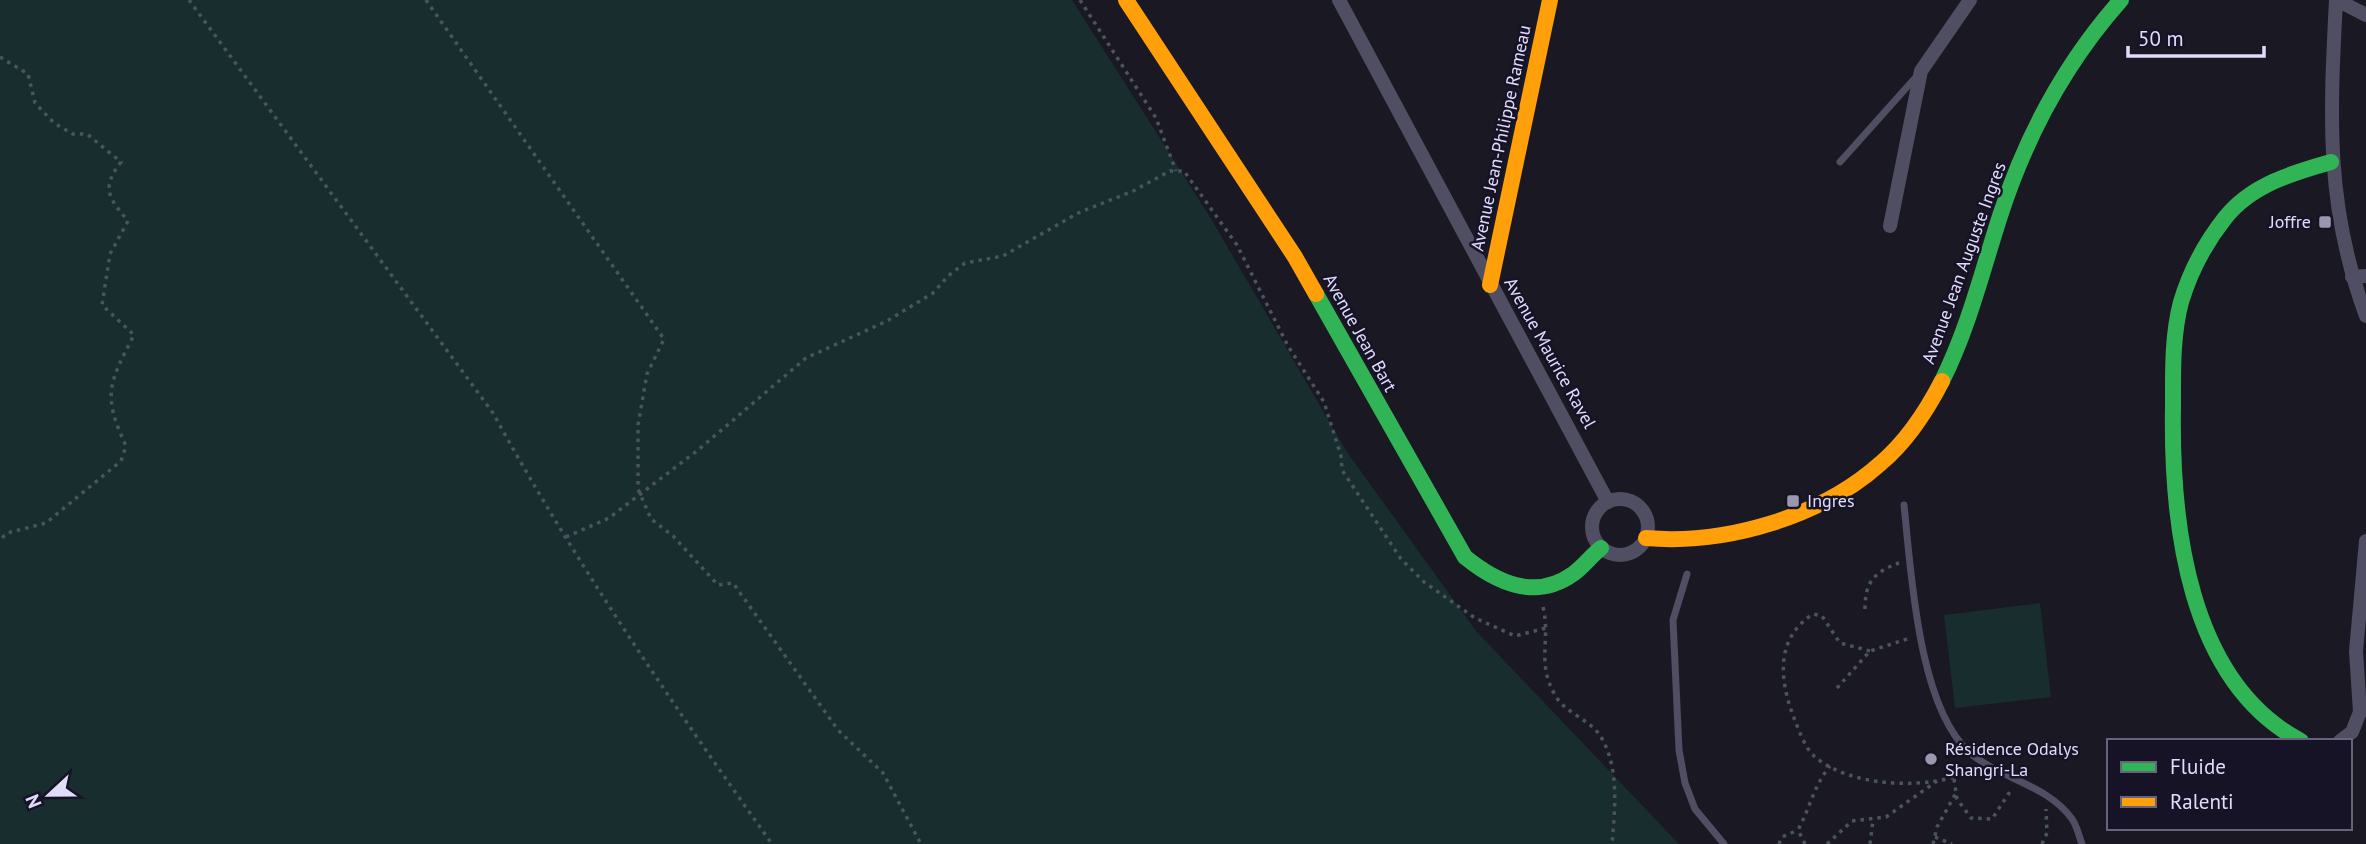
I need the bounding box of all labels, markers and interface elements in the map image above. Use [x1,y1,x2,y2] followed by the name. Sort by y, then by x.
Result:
[2128,14,2264,58] scale bar
[1465,23,1536,253] street label: Avenue Jean-Philippe Rameau
[2138,25,2184,52] text: 50 m
[1916,159,2011,367] street label: Avenue Jean Auguste Ingres
[2269,210,2311,233] place label: Joffre
[2317,214,2333,230] marker: Joffre
[1319,270,1402,396] street label: Avenue Jean Bart
[1499,273,1602,433] street label: Avenue Maurice Ravel
[1807,489,1855,512] place label: Ingres
[1785,493,1801,509] marker: Ingres
[1945,737,2079,781] place label: Résidence Odalys Shangri-La
[2107,739,2352,830] legend
[1923,751,1939,767] marker: Résidence Odalys Shangri-La
[2170,753,2226,780] text: Fluide
[14,760,84,830] north arrow
[2170,788,2234,815] text: Ralenti
[20,791,47,812] text: N

